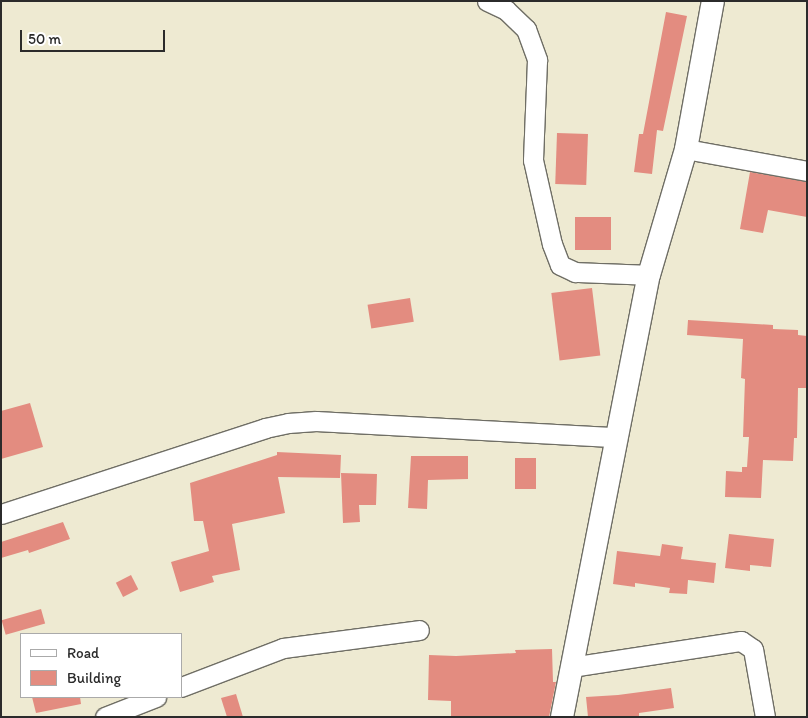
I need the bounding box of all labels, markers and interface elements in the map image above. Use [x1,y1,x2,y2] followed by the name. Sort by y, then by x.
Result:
[22,20,168,52] scale bar
[28,30,61,48] text: 50 m
[20,633,182,698] legend
[67,644,99,662] text: Road
[67,669,121,687] text: Building

